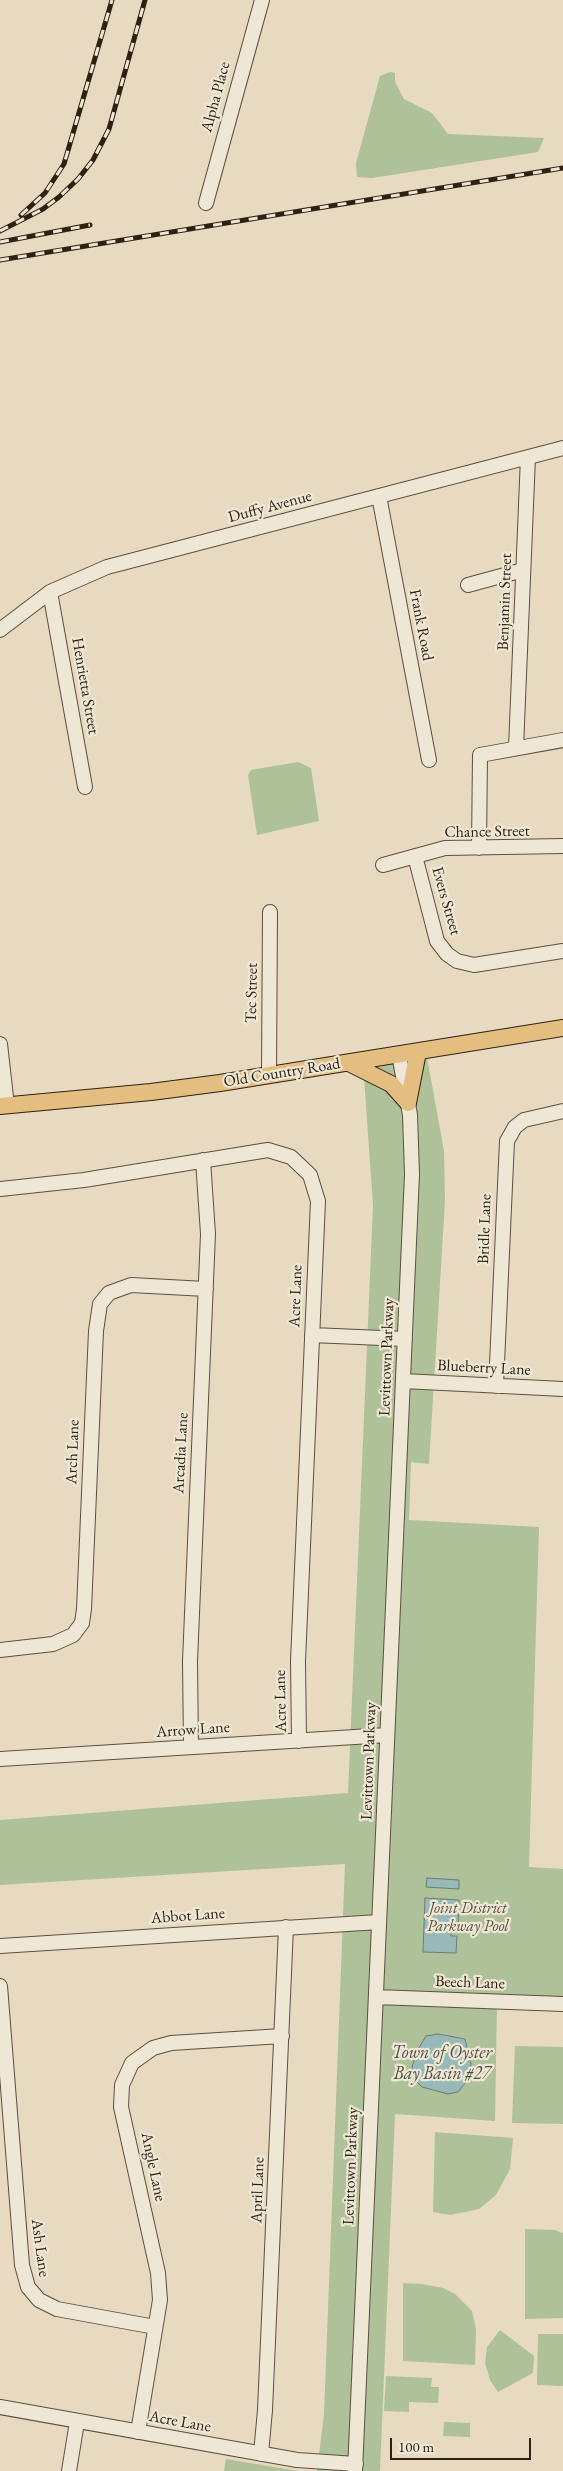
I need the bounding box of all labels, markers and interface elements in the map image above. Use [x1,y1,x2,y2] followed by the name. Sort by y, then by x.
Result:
[197,60,235,134] street label: Alpha Place
[226,487,314,527] street label: Duffy Avenue
[494,553,516,651] street label: Benjamin Street
[405,588,437,662] street label: Frank Road
[67,636,103,736] street label: Henrietta Street
[444,822,530,842] street label: Chance Street
[427,865,465,937] street label: Evers Street
[242,963,262,1023] street label: Tec Street
[222,1054,342,1092] street label: Old Country Road
[474,1193,496,1265] street label: Bridle Lane
[285,1264,307,1328] street label: Acre Lane
[375,1298,399,1416] street label: Levittown Parkway
[437,1356,531,1380] street label: Blueberry Lane
[169,1412,193,1494] street label: Arcadia Lane
[62,1419,84,1485] street label: Arch Lane
[271,1670,291,1732] street label: Acre Lane
[357,1702,381,1820] street label: Levittown Parkway
[155,1718,231,1742] street label: Arrow Lane
[427,1899,509,1937] park label: Joint District Parkway Pool
[150,1904,226,1928] street label: Abbot Lane
[435,1972,505,1994] street label: Beech Lane
[392,2042,492,2084] water label: Town of Oyster Bay Basin #27
[339,2107,363,2225] street label: Levittown Parkway
[136,2131,170,2203] street label: Angle Lane
[247,2157,269,2223] street label: April Lane
[26,2218,54,2278] street label: Ash Lane
[148,2407,212,2437] street label: Acre Lane
[393,2428,534,2460] scale bar
[398,2437,434,2456] text: 100 m

